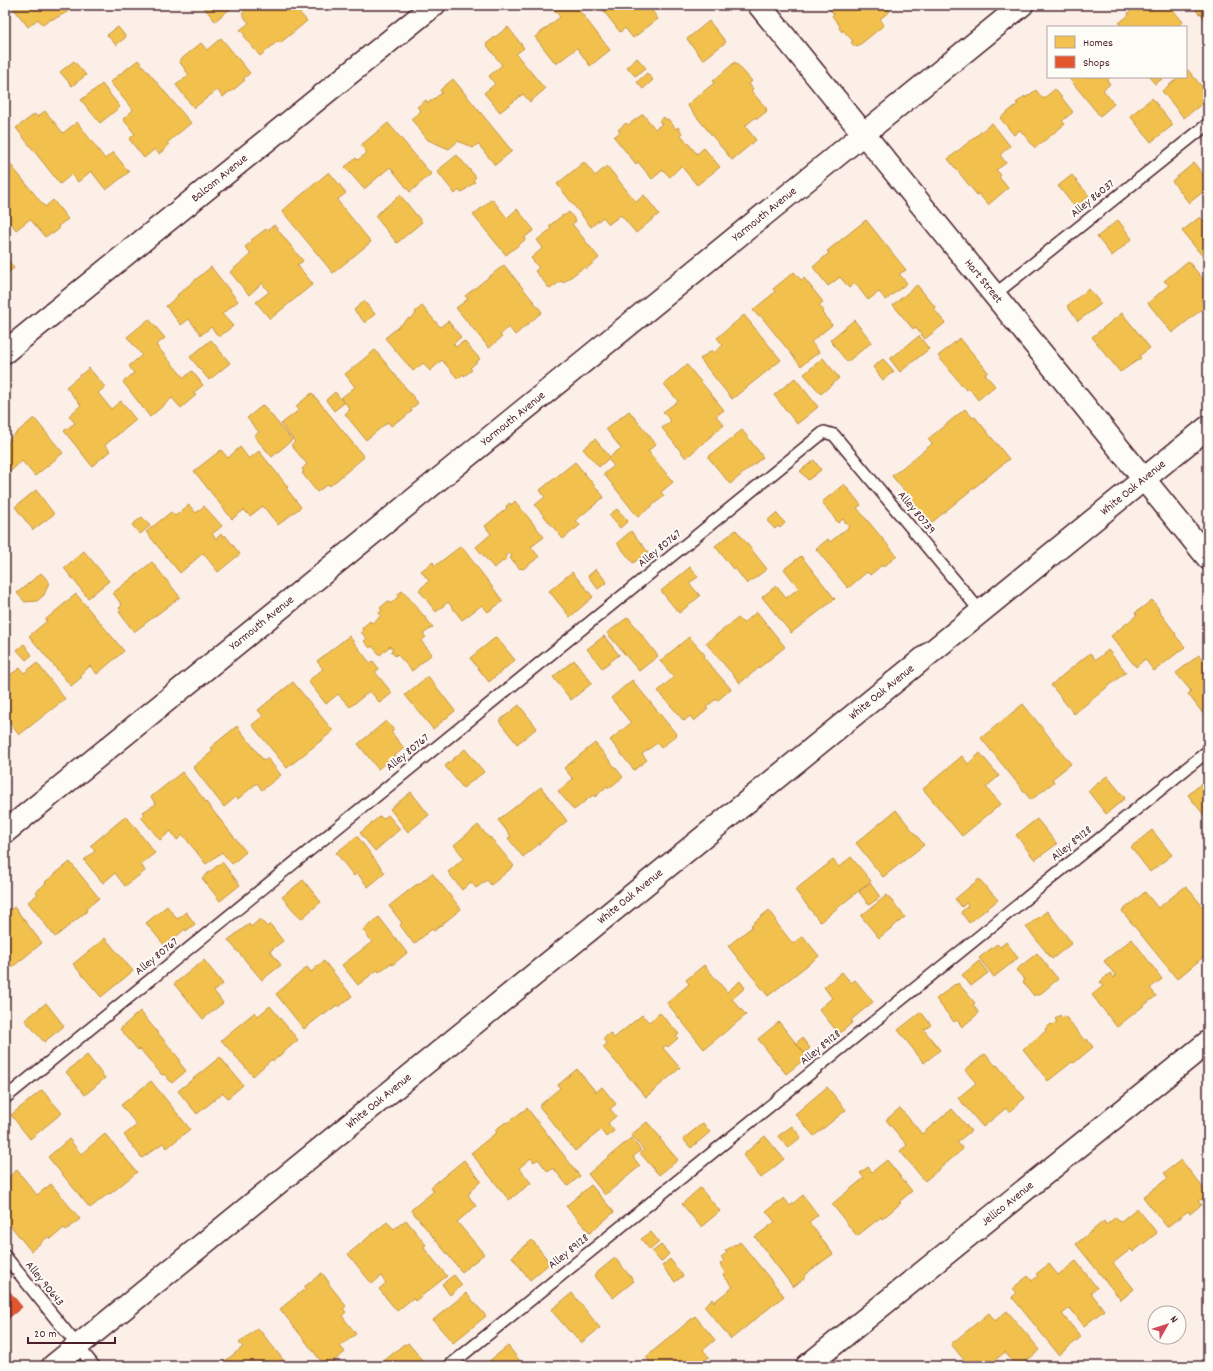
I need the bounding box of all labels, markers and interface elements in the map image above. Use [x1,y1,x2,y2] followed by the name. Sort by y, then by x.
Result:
[1047,26,1187,78] legend
[1083,35,1113,52] text: Homes
[1083,55,1110,72] text: Shops
[188,150,251,206] street label: Balcom Avenue
[1067,176,1119,222] street label: Alley 86037
[729,183,801,246] street label: Yarmouth Avenue
[960,256,1007,308] street label: Hart Street
[477,387,549,450] street label: Yarmouth Avenue
[1097,456,1170,520] street label: White Oak Avenue
[893,488,939,538] street label: Alley 80739
[635,526,686,572] street label: Alley 80767
[226,592,298,655] street label: Yarmouth Avenue
[845,660,918,724] street label: White Oak Avenue
[383,730,434,776] street label: Alley 80767
[1048,822,1096,866] street label: Alley 89128
[594,865,667,929] street label: White Oak Avenue
[132,934,183,980] street label: Alley 80767
[797,1026,845,1070] street label: Alley 89128
[342,1069,415,1133] street label: White Oak Avenue
[978,1177,1038,1230] street label: Jellico Avenue
[545,1230,593,1274] street label: Alley 89128
[21,1258,67,1310] street label: Alley 90643
[1147,1305,1187,1345] north arrow
[1165,1313,1181,1328] text: N
[28,1319,115,1345] scale bar
[34,1326,57,1343] text: 20 m

